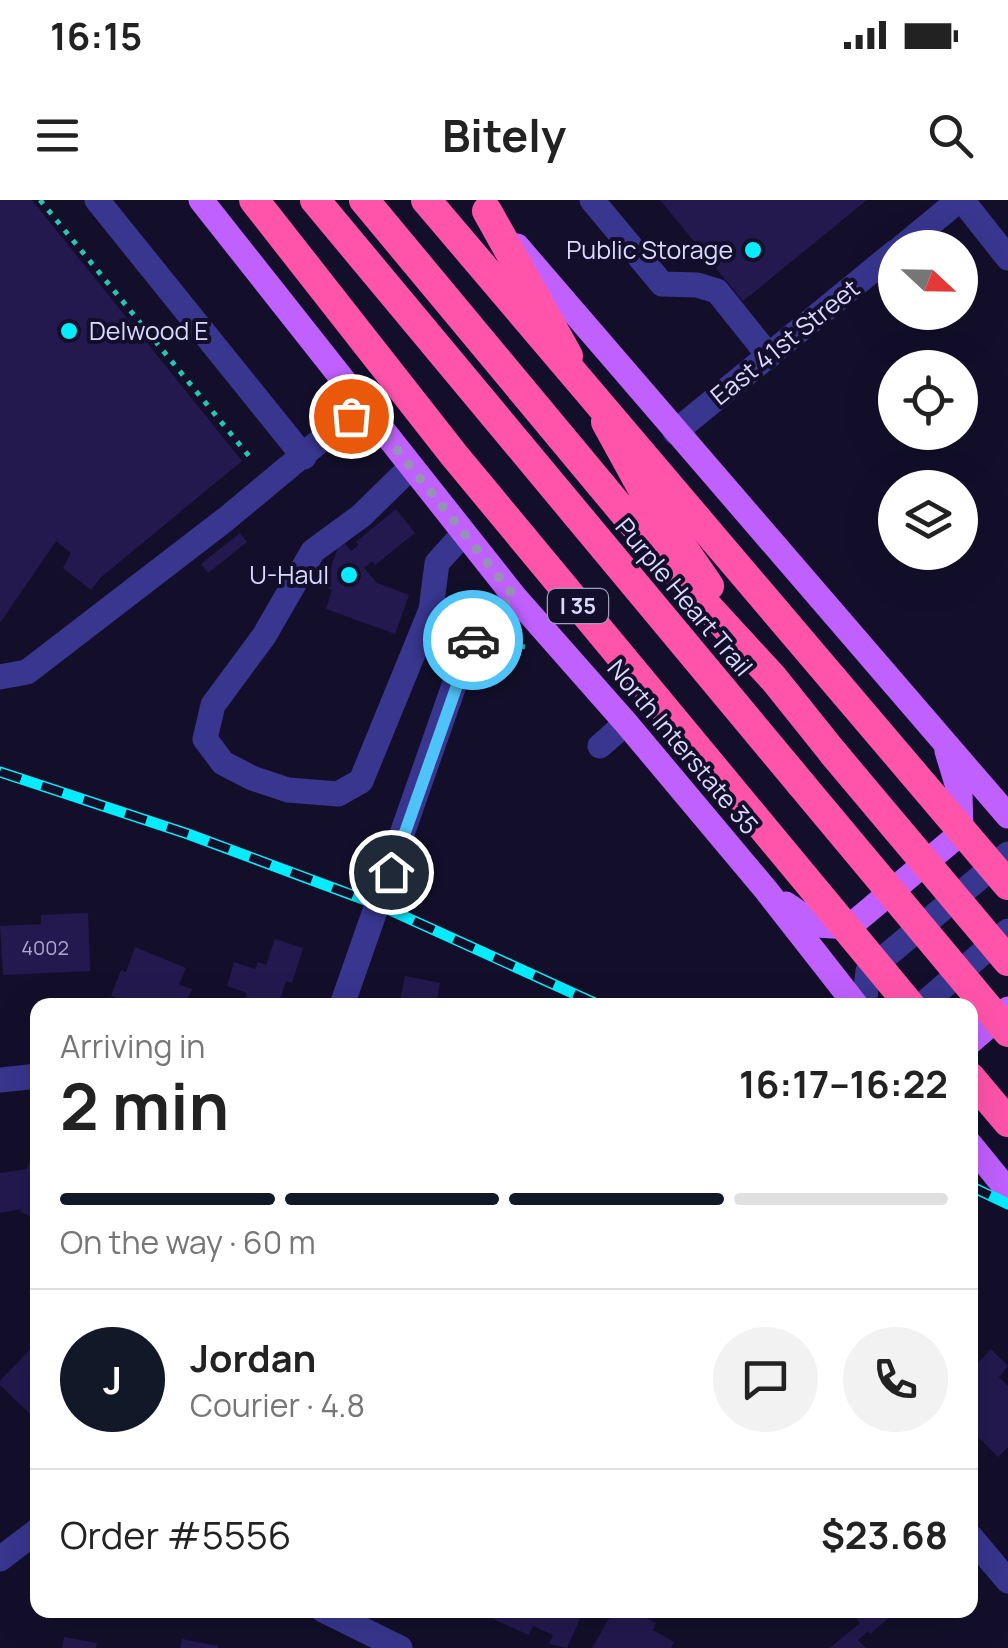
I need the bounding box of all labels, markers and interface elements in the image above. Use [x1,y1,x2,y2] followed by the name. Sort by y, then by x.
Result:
[50,9,142,61] text: 16:15
[442,104,566,166] text: Bitely
[30,108,85,163] icon: menu
[923,108,978,163] icon: search
[878,230,978,330] north arrow
[878,230,978,570] map controls
[566,232,733,267] place label: Public Storage
[742,239,764,261] marker: Public Storage
[703,271,867,413] street label: East 41st Street
[89,313,209,348] place label: Delwood E
[58,320,80,342] marker: Delwood E
[878,350,978,450] button: locate
[309,374,394,459] pin
[324,389,379,444] icon: bag
[878,470,978,570] button: layers
[608,510,761,683] street label: Purple Heart Trail
[249,557,329,592] place label: U-Haul
[338,564,360,586] marker: U-Haul
[548,589,608,623] road number: I 35
[423,590,523,690] courier
[446,613,501,668] icon: car
[600,652,767,842] street label: North Interstate 35
[349,830,434,915] pin
[364,845,419,900] icon: home
[21,934,69,961] house number: 4002
[60,1024,205,1068] text: Arriving in
[739,1057,948,1109] text: 16:17–16:22
[60,1061,229,1150] text: 2 min
[60,1220,316,1264] text: On the way · 60 m
[713,1327,818,1432] button: chat
[843,1327,948,1432] button: phone
[190,1331,316,1383] text: Jordan
[103,1353,122,1405] text: J
[190,1383,365,1427] text: Courier · 4.8
[60,1508,291,1560] text: Order #5556
[821,1508,948,1560] text: $23.68

